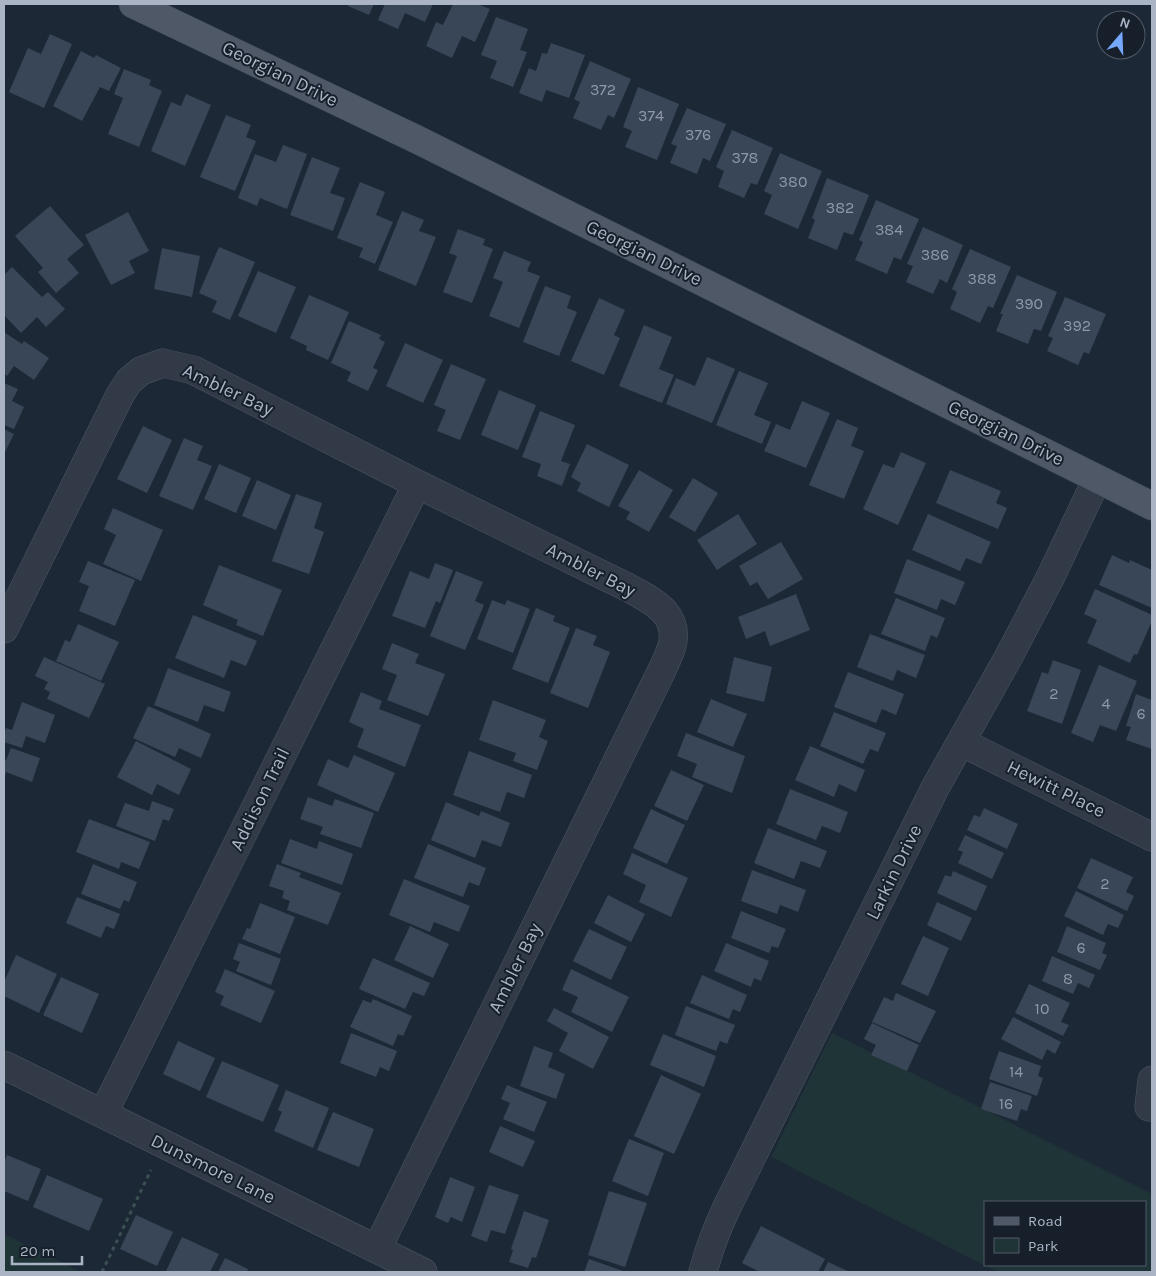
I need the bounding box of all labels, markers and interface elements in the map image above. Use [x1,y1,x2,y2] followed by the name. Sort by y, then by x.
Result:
[1096,10,1146,60] north arrow
[1118,14,1133,33] text: N
[218,36,342,112] street label: Georgian Drive
[590,80,616,99] house number: 372
[638,106,664,125] house number: 374
[685,125,711,144] house number: 376
[732,148,758,167] house number: 378
[779,172,807,191] house number: 380
[826,198,854,217] house number: 382
[582,215,706,291] street label: Georgian Drive
[875,220,903,239] house number: 384
[921,245,949,264] house number: 386
[967,269,997,288] house number: 388
[1015,294,1043,313] house number: 390
[1063,316,1091,335] house number: 392
[179,359,277,421] street label: Ambler Bay
[944,395,1068,471] street label: Georgian Drive
[543,538,640,602] street label: Ambler Bay
[1049,684,1059,703] house number: 2
[1102,694,1111,713] house number: 4
[1136,704,1146,723] house number: 6
[226,744,294,854] street label: Addison Trail
[1003,756,1109,822] street label: Hewitt Place
[862,821,926,923] street label: Larkin Drive
[1100,874,1110,893] house number: 2
[484,919,546,1017] street label: Ambler Bay
[1076,938,1086,957] house number: 6
[1063,969,1073,988] house number: 8
[1035,999,1049,1018] house number: 10
[1009,1062,1023,1081] house number: 14
[999,1094,1013,1113] house number: 16
[147,1129,279,1209] street label: Dunsmore Lane
[984,1201,1146,1266] legend
[1028,1212,1063,1230] text: Road
[12,1234,82,1266] scale bar
[1028,1237,1058,1255] text: Park
[20,1242,55,1260] text: 20 m

